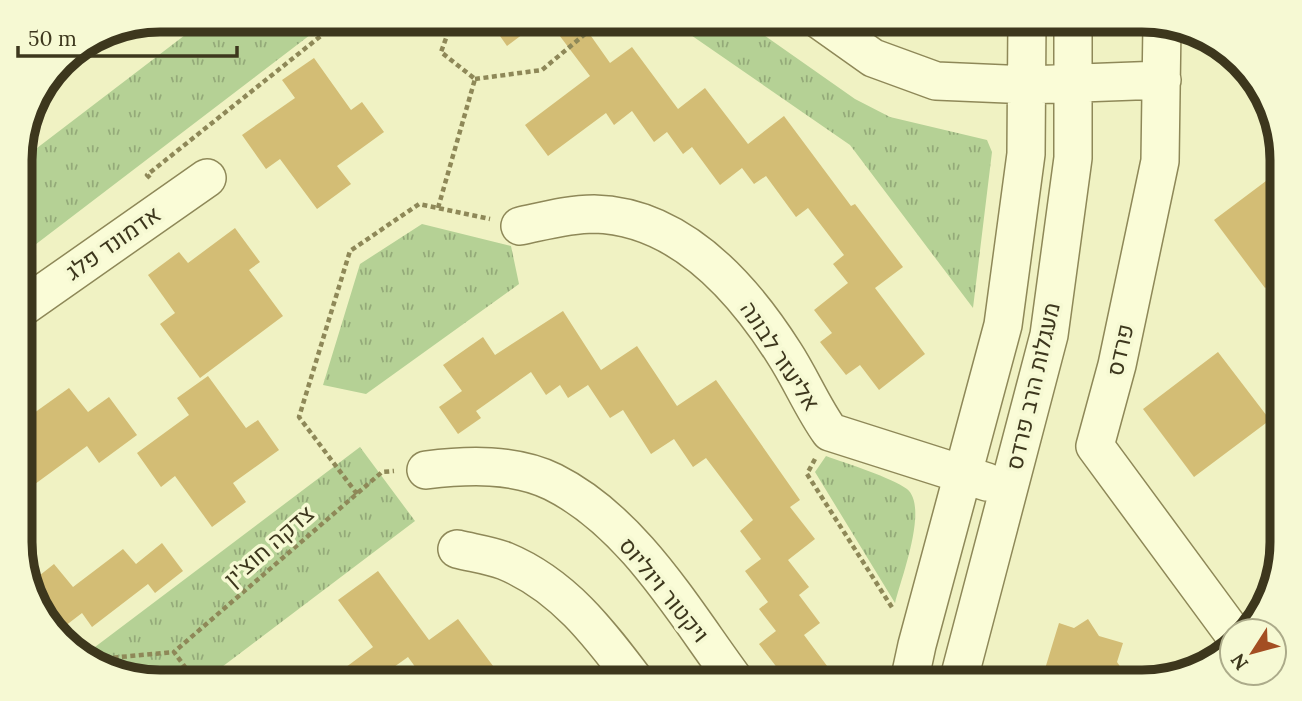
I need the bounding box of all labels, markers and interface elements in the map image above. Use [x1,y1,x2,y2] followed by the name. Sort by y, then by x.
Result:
[18,14,236,58] scale bar
[28,25,77,52] text: 50 m
[60,199,166,286] street label: אדמונד פלג
[734,295,827,416] street label: אליעזר לבונה
[999,299,1066,473] street label: מעגלות הרב פרדס
[1099,321,1140,379] street label: פרדס
[218,499,320,593] street label: צדקה חוצ'ין
[613,531,716,648] street label: ויקטור ויוליוס
[1218,617,1288,687] north arrow
[1225,649,1253,675] text: N

